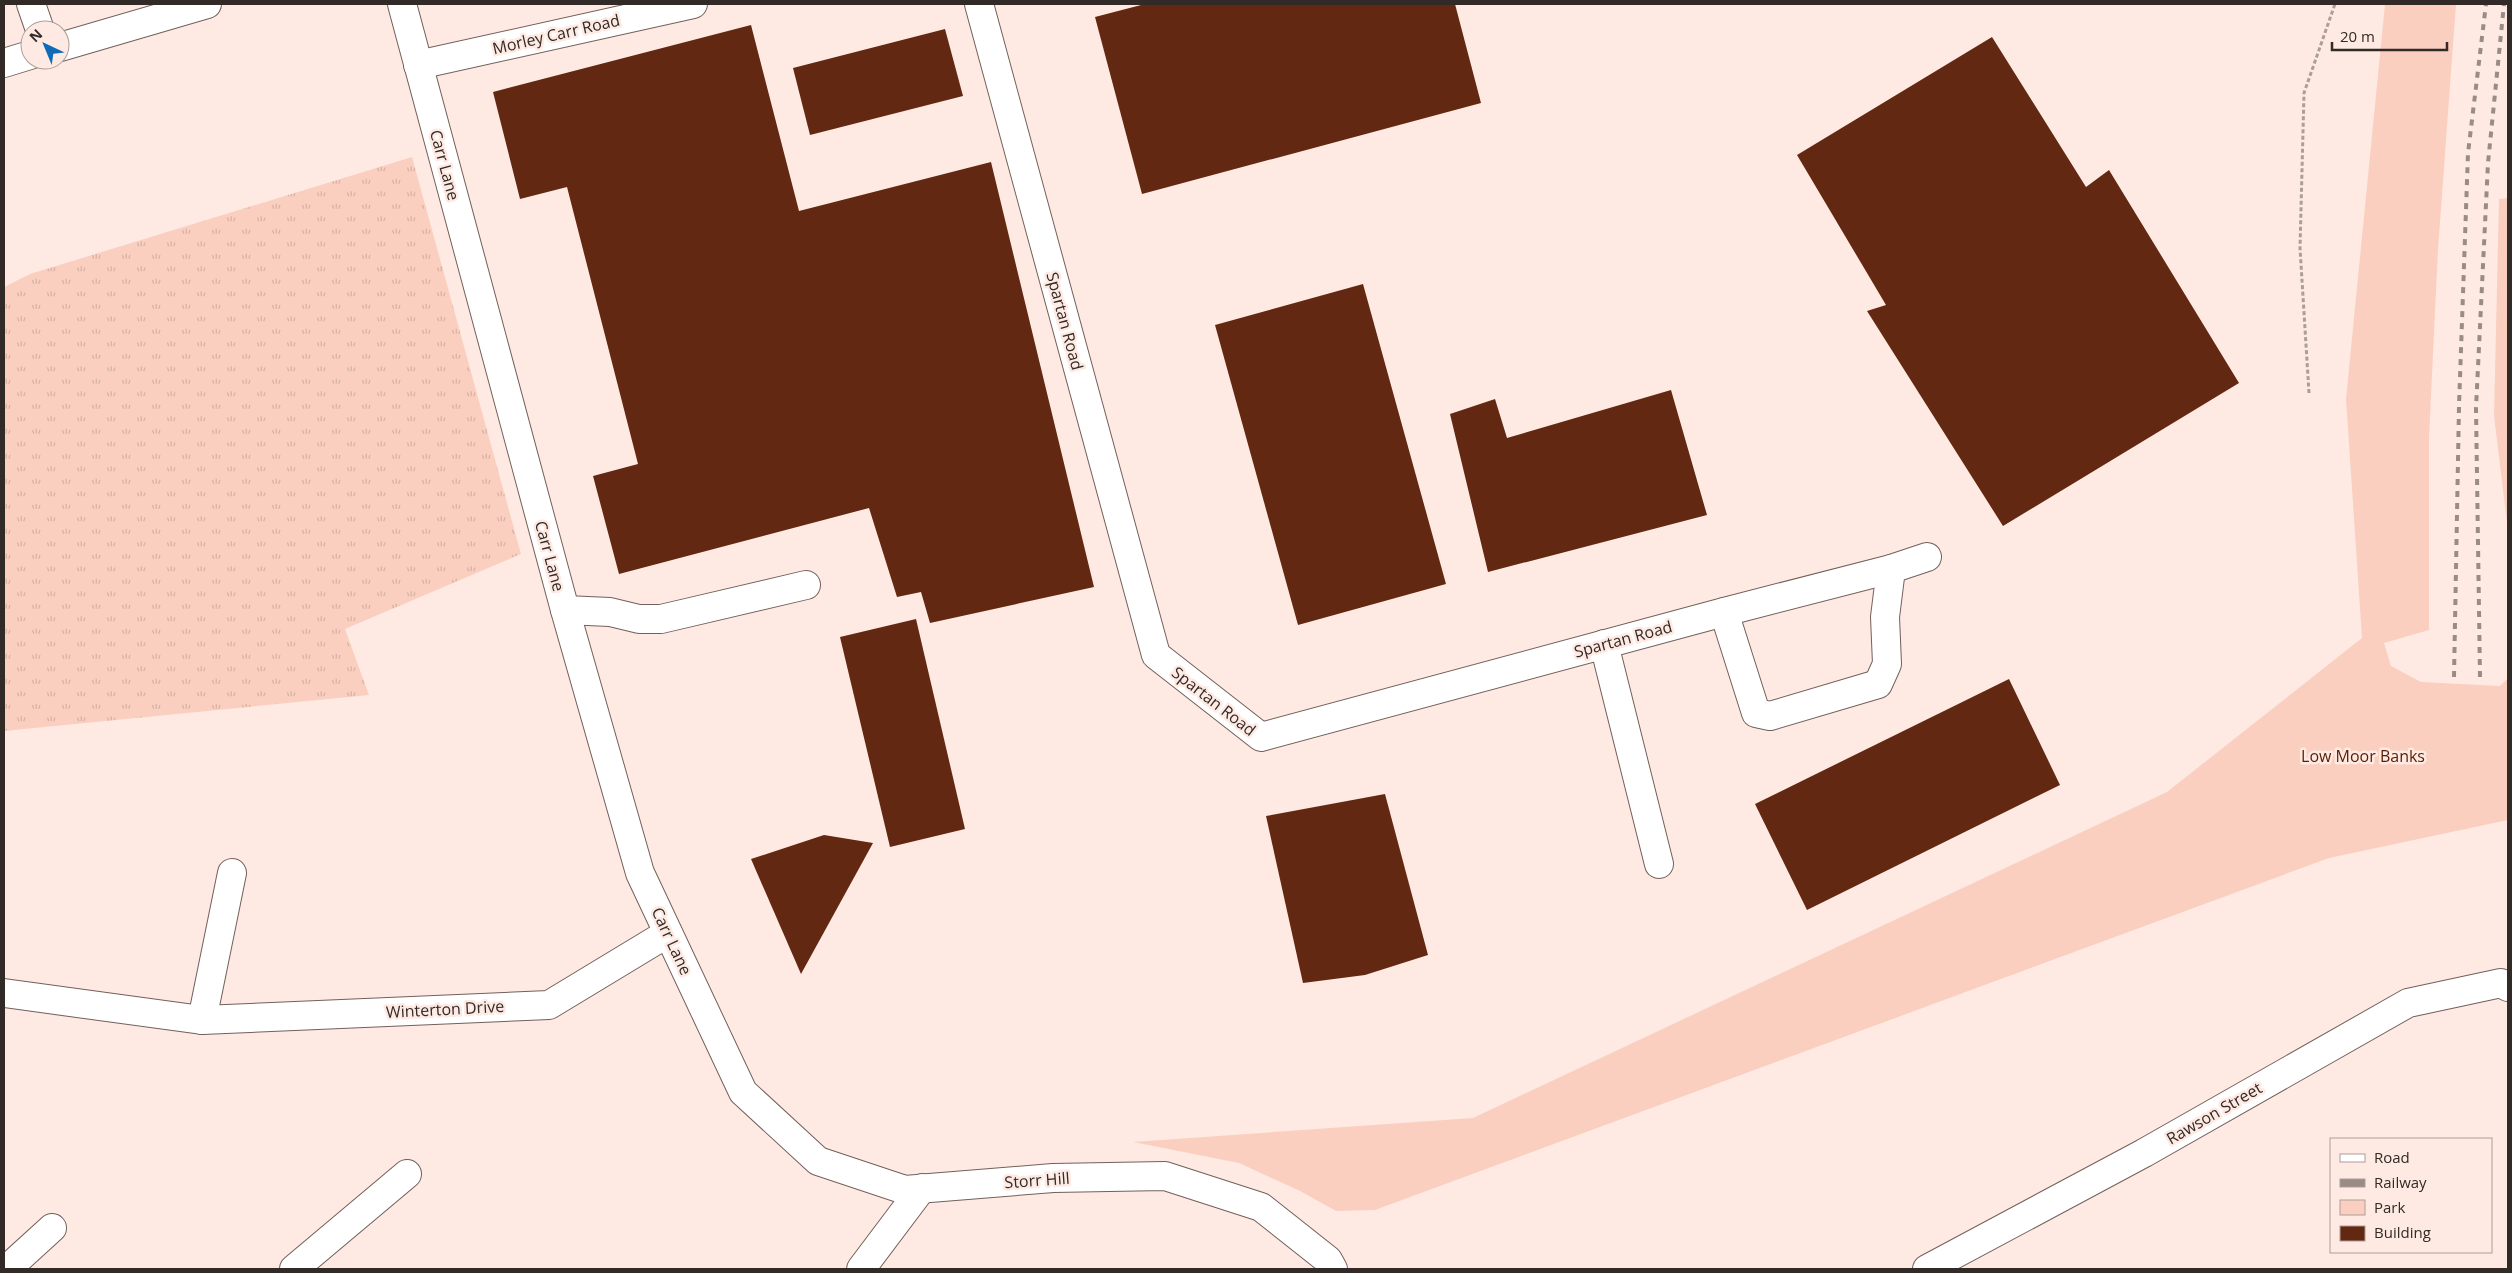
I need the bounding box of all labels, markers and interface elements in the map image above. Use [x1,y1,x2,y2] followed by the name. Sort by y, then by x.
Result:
[490,9,622,59] street label: Morley Carr Road
[20,20,70,70] north arrow
[2332,20,2447,52] scale bar
[25,24,46,46] text: N
[2340,26,2375,46] text: 20 m
[425,127,465,203] street label: Carr Lane
[1041,270,1089,372] street label: Spartan Road
[530,518,570,594] street label: Carr Lane
[1572,615,1674,663] street label: Spartan Road
[1168,661,1260,741] street label: Spartan Road
[2301,745,2425,767] park label: Low Moor Banks
[647,904,697,978] street label: Carr Lane
[385,995,505,1023] street label: Winterton Drive
[2162,1077,2266,1149] street label: Rawson Street
[2330,1138,2492,1253] legend
[2374,1147,2410,1167] text: Road
[1004,1167,1070,1193] street label: Storr Hill
[2374,1172,2427,1192] text: Railway
[2374,1197,2405,1217] text: Park
[2374,1222,2431,1242] text: Building

